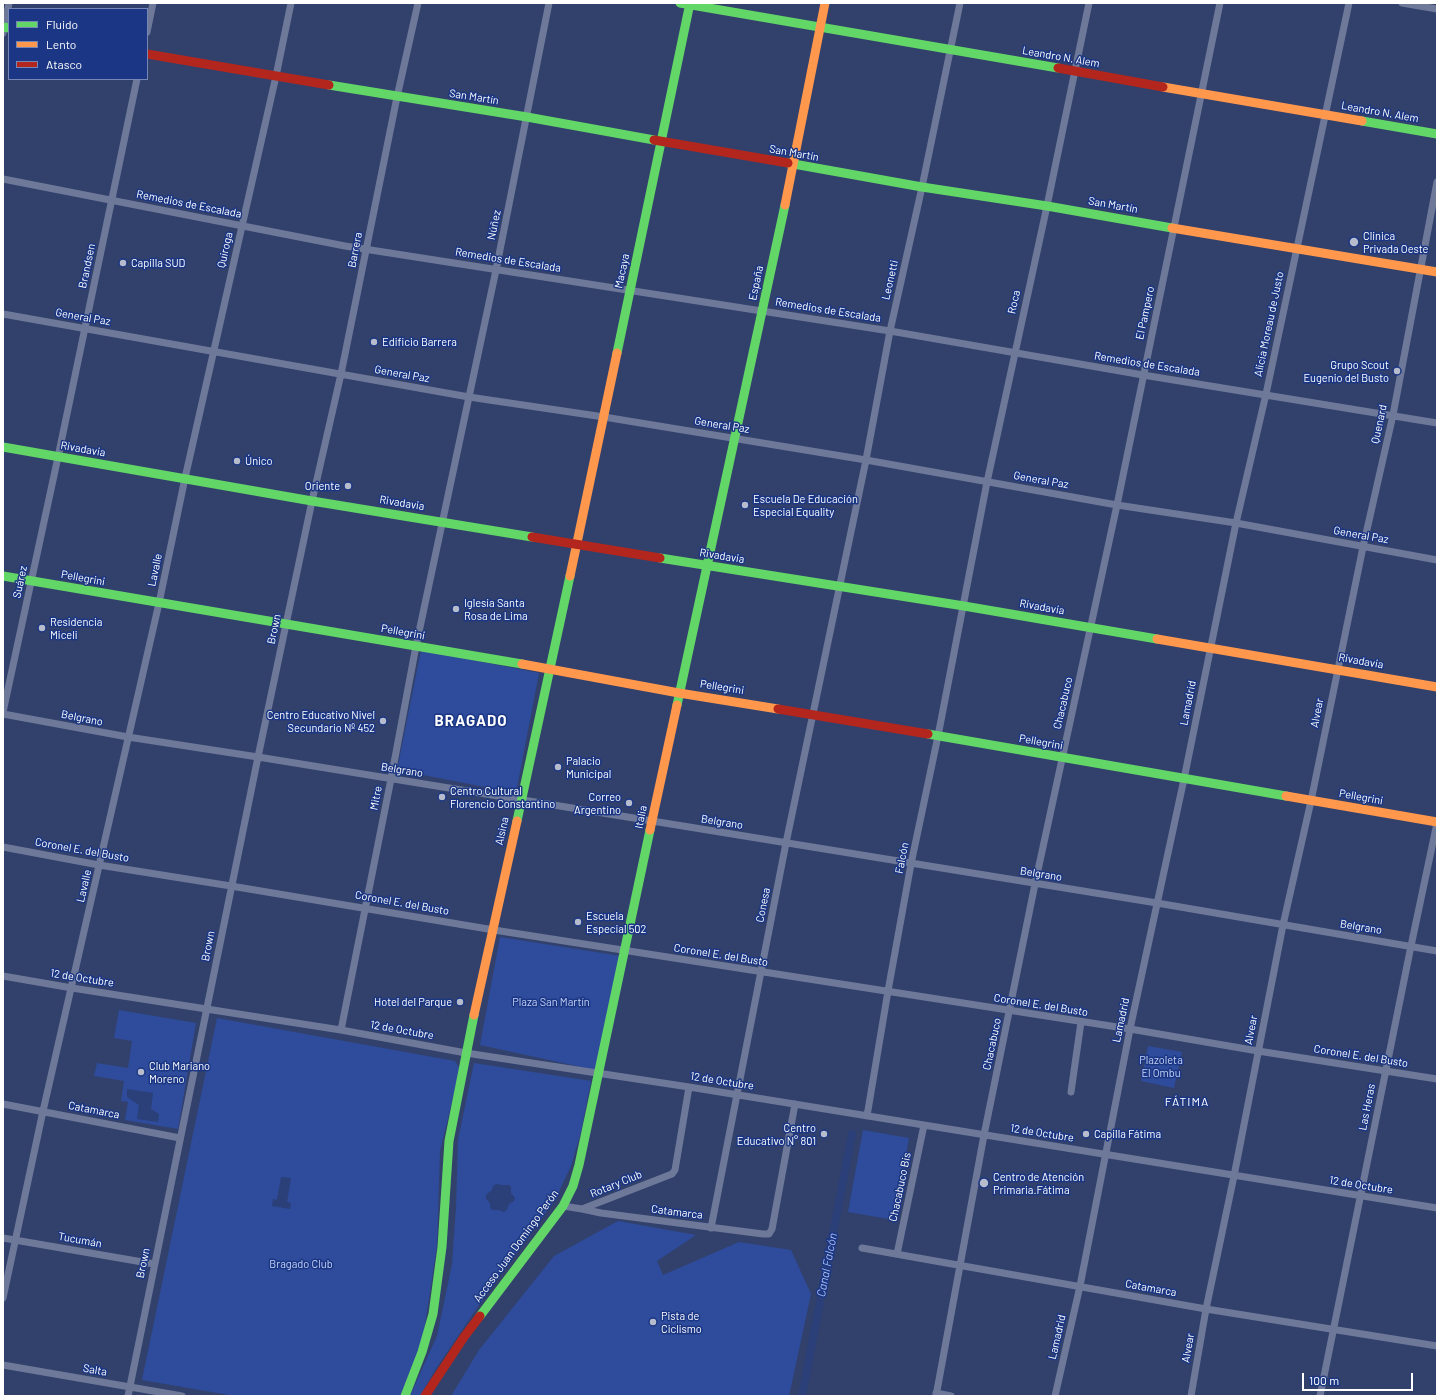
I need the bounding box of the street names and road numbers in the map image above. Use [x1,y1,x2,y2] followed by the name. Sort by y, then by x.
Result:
[1021,44,1101,70] street label: Leandro N. Alem
[448,87,500,107] street label: San Martín
[1340,99,1420,125] street label: Leandro N. Alem
[768,142,820,164] street label: San Martín
[135,187,243,221] street label: Remedios de Escalada
[1087,194,1139,216] street label: San Martín
[484,209,504,241] street label: Núñez
[214,231,236,269] street label: Quiroga
[345,231,365,269] street label: Barrera
[76,242,98,290] street label: Brandsen
[454,245,562,275] street label: Remedios de Escalada
[612,252,632,290] street label: Macaya
[879,259,901,301] street label: Leonetti
[746,264,766,302] street label: España
[1251,270,1287,378] street label: Alicia Moreau de Justo
[1133,285,1157,341] street label: El Pampero
[1005,289,1023,315] street label: Roca
[774,295,882,325] street label: Remedios de Escalada
[54,306,112,328] street label: General Paz
[1093,349,1201,379] street label: Remedios de Escalada
[373,363,431,385] street label: General Paz
[1368,403,1390,445] street label: Quenard
[693,414,751,436] street label: General Paz
[59,439,107,459] street label: Rivadavia
[1012,469,1070,491] street label: General Paz
[379,493,425,513] street label: Rivadavia
[1332,524,1390,546] street label: General Paz
[699,546,745,566] street label: Rivadavia
[145,552,165,588] street label: Lavalle
[10,565,30,599] street label: Suárez
[60,568,106,588] street label: Pellegrini
[1018,597,1066,617] street label: Rivadavia
[264,613,284,645] street label: Brown
[380,622,426,642] street label: Pellegrini
[1337,651,1385,671] street label: Rivadavia
[1051,676,1075,730] street label: Chacabuco
[699,677,745,697] street label: Pellegrini
[1177,679,1199,727] street label: Lamadrid
[1308,697,1326,729] street label: Alvear
[60,707,104,729] street label: Belgrano
[1018,732,1064,752] street label: Pellegrini
[380,760,424,780] street label: Belgrano
[367,785,385,811] street label: Mitre
[1338,787,1384,807] street label: Pellegrini
[632,804,650,830] street label: Italia
[700,812,744,832] street label: Belgrano
[493,816,511,846] street label: Alsina
[34,835,130,865] street label: Coronel E. del Busto
[893,841,911,875] street label: Falcón
[1019,864,1063,884] street label: Belgrano
[74,868,94,904] street label: Lavalle
[753,886,773,924] street label: Conesa
[354,888,450,918] street label: Coronel E. del Busto
[1339,917,1383,937] street label: Belgrano
[199,930,217,962] street label: Brown
[673,941,769,969] street label: Coronel E. del Busto
[49,966,115,990] street label: 12 de Octubre
[993,991,1089,1019] street label: Coronel E. del Busto
[1110,996,1132,1044] street label: Lamadrid
[1242,1014,1260,1046] street label: Alvear
[980,1017,1004,1071] street label: Chacabuco
[369,1018,435,1042] street label: 12 de Octubre
[1313,1042,1409,1070] street label: Coronel E. del Busto
[689,1069,755,1093] street label: 12 de Octubre
[1356,1083,1378,1131] street label: Las Heras
[67,1099,121,1121] street label: Catamarca
[1009,1121,1075,1145] street label: 12 de Octubre
[886,1151,914,1223] street label: Chacabuco Bis
[588,1168,644,1200] street label: Rotary Club
[1328,1173,1394,1197] street label: 12 de Octubre
[471,1187,561,1305] street label: Acceso Juan Domingo Perón
[650,1202,704,1222] street label: Catamarca
[57,1230,103,1250] street label: Tucumán
[133,1247,153,1279] street label: Brown
[1124,1277,1178,1299] street label: Catamarca
[1045,1313,1069,1361] street label: Lamadrid
[1179,1332,1197,1364] street label: Alvear
[82,1361,108,1379] street label: Salta

